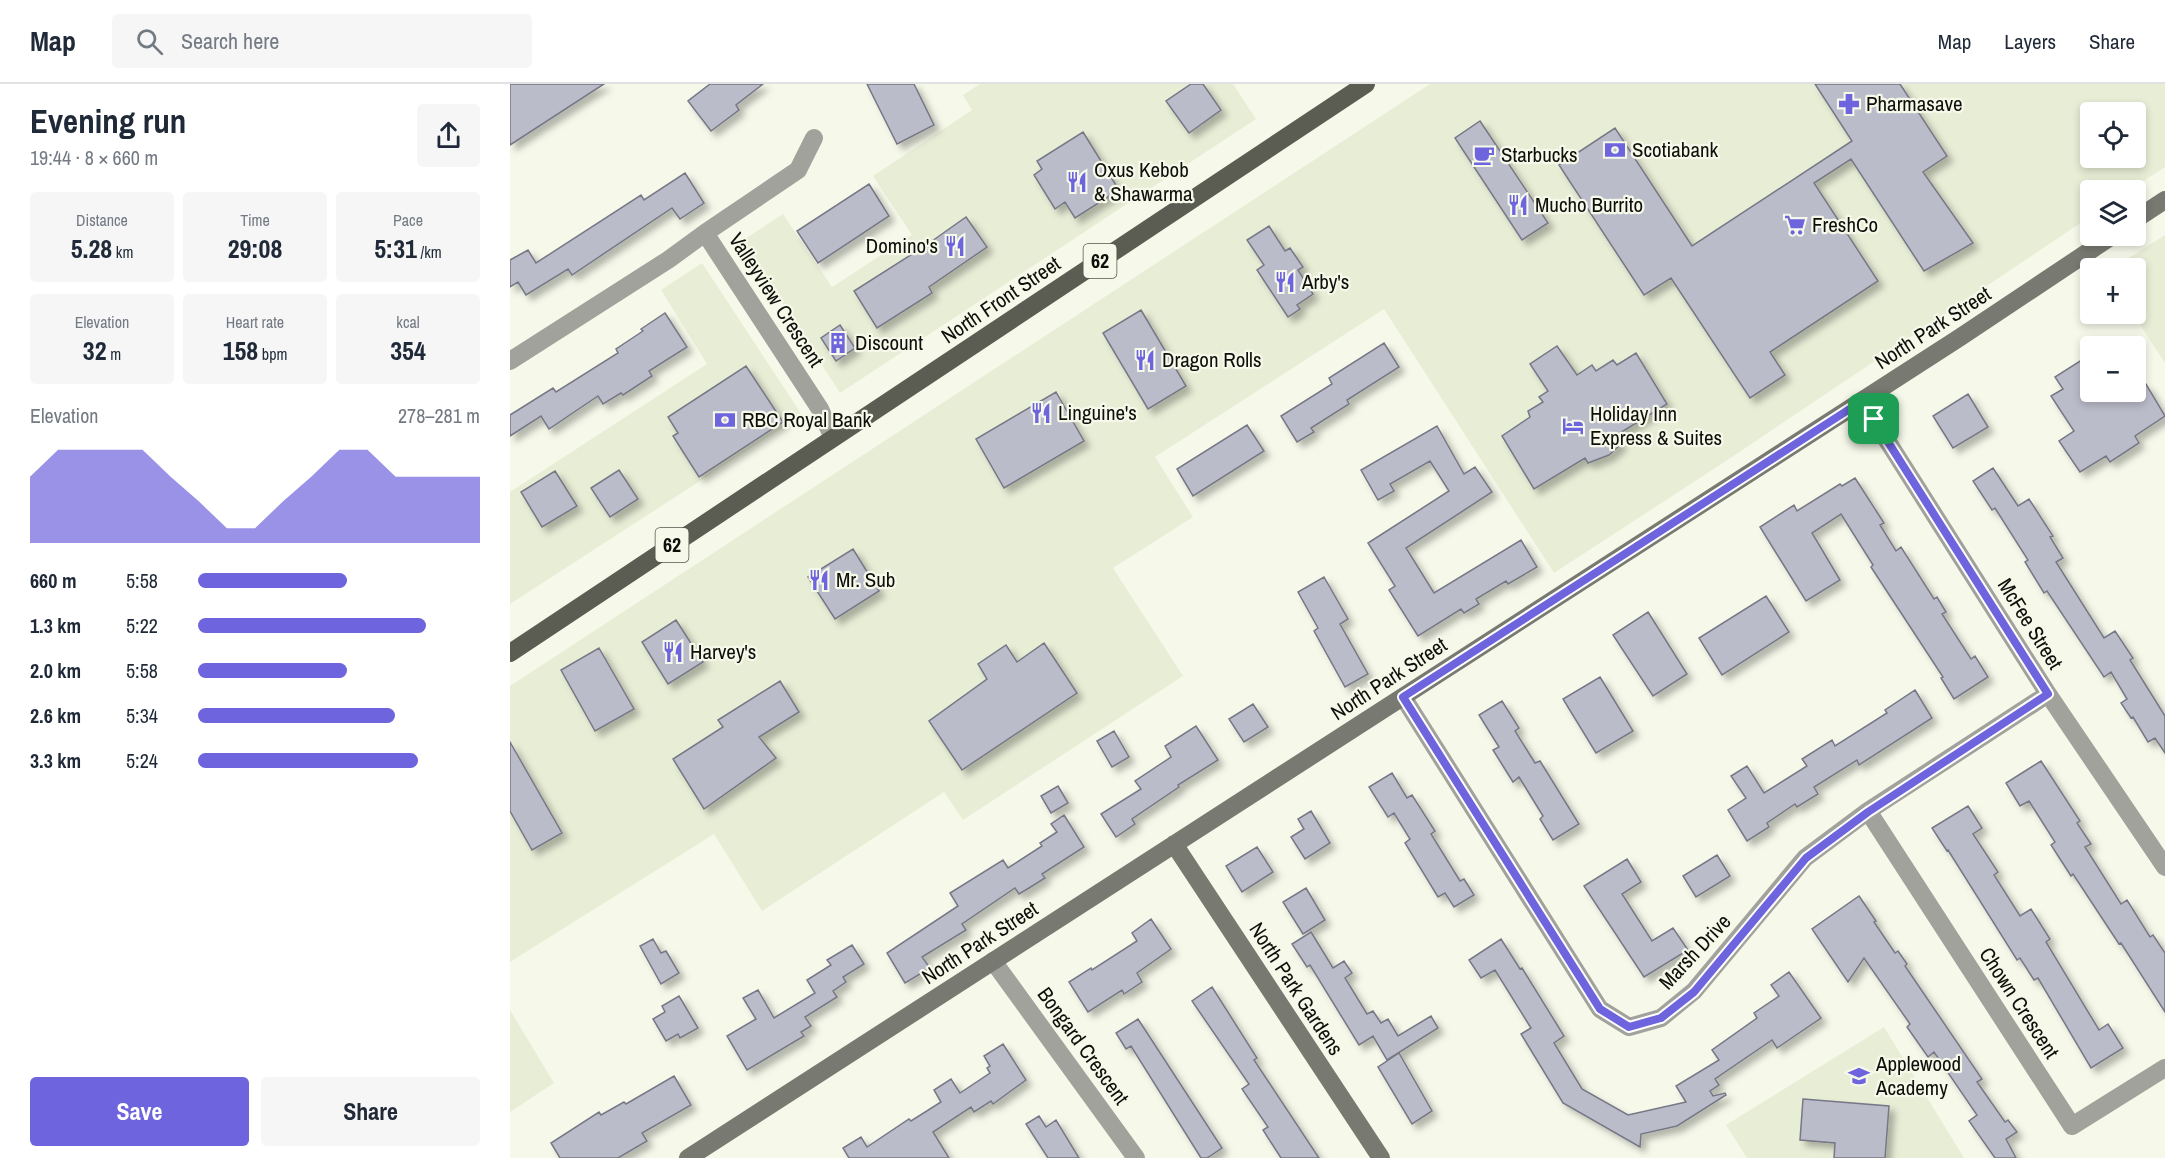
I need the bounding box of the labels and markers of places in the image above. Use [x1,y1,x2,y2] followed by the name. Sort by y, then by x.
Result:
[1866,89,1963,118] place label: Pharmasave
[1837,92,1861,116] pharmacy icon: Pharmasave
[1632,135,1719,164] place label: Scotiabank
[1603,138,1627,162] bank icon: Scotiabank
[1501,140,1578,169] place label: Starbucks
[1472,143,1496,167] cafe icon: Starbucks
[1094,155,1193,208] place label: Oxus Kebob & Shawarma
[1065,170,1089,194] restaurant icon: Oxus Kebob & Shawarma
[1535,190,1643,219] place label: Mucho Burrito
[1506,193,1530,217] restaurant icon: Mucho Burrito
[1812,210,1878,239] place label: FreshCo
[1783,213,1807,237] supermarket icon: FreshCo
[866,231,938,260] place label: Domino's
[943,234,967,258] restaurant icon: Domino's
[1301,267,1349,296] place label: Arby's
[1273,270,1297,294] restaurant icon: Arby's
[855,328,923,357] place label: Discount
[826,331,850,355] building icon: Discount
[1162,345,1262,374] place label: Dragon Rolls
[1133,348,1157,372] restaurant icon: Dragon Rolls
[1848,393,1899,444] pin
[1058,398,1137,427] place label: Linguine's
[1590,399,1722,452] place label: Holiday Inn Express & Suites
[1029,401,1053,425] restaurant icon: Linguine's
[742,405,872,434] place label: RBC Royal Bank
[713,408,737,432] bank icon: RBC Royal Bank
[1561,414,1585,438] hotel icon: Holiday Inn Express & Suites
[836,565,895,594] place label: Mr. Sub
[807,568,831,592] restaurant icon: Mr. Sub
[690,637,756,666] place label: Harvey's
[661,640,685,664] restaurant icon: Harvey's
[1875,1049,1961,1102] place label: Applewood Academy
[1847,1064,1871,1088] school or university icon: Applewood Academy

